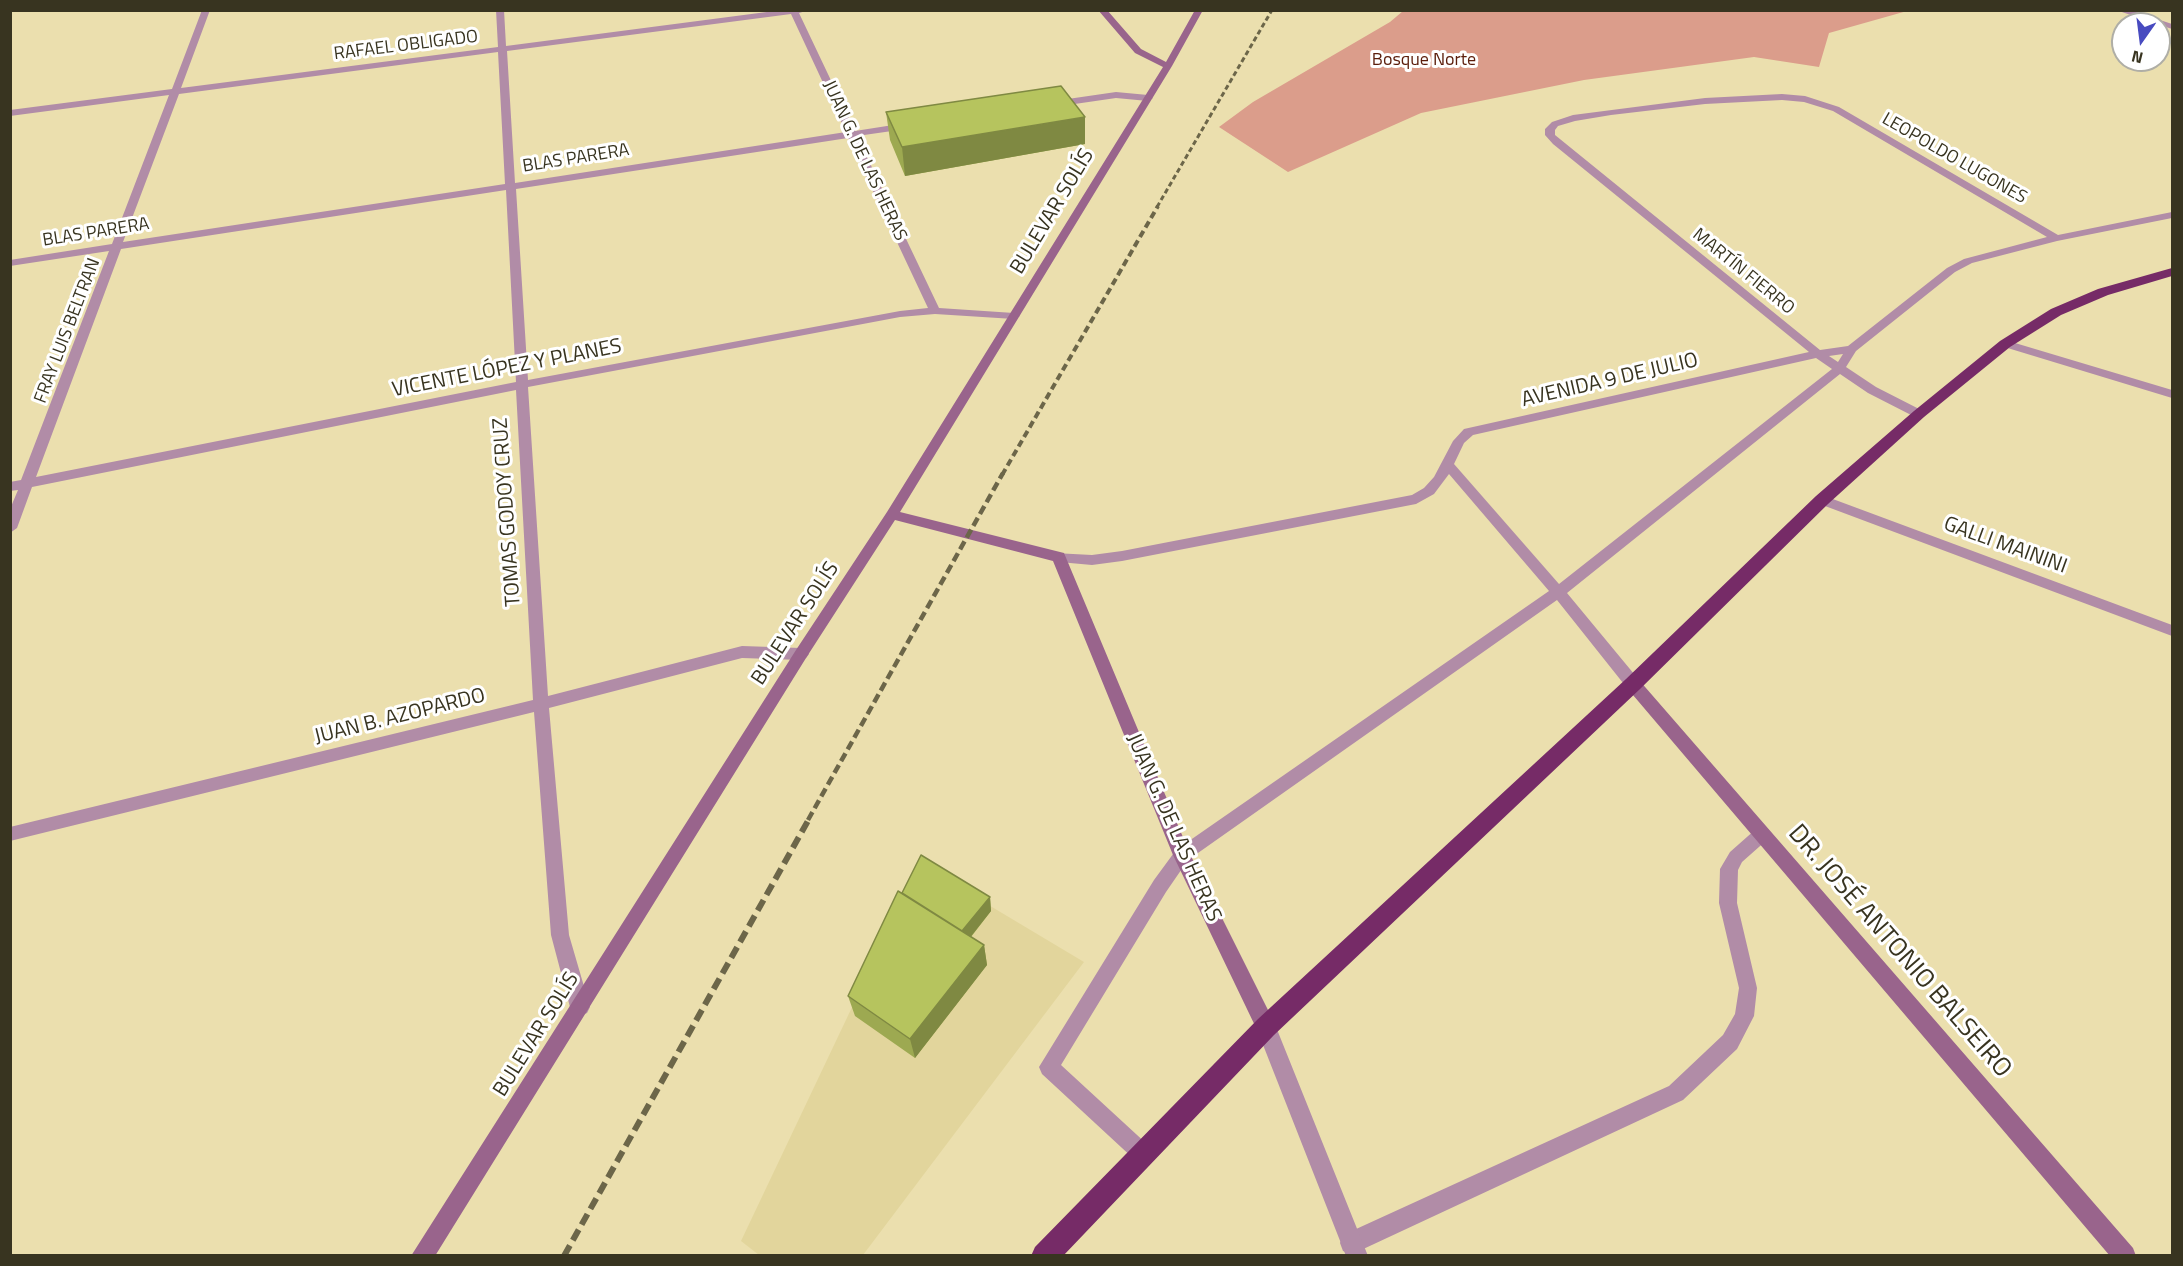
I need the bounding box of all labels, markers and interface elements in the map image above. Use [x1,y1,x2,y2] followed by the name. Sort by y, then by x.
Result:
[2111,12,2171,72] north arrow
[333,26,479,66] street label: RAFAEL OBLIGADO
[2129,45,2145,71] text: N
[1372,50,1476,72] park label: Bosque Norte
[817,77,911,245] street label: JUAN G. DE LAS HERAS
[1878,109,2030,209] street label: LEOPOLDO LUGONES
[521,140,631,178] street label: BLAS PARERA
[1006,145,1100,279] street label: BULEVAR SOLÍS
[41,214,151,252] street label: BLAS PARERA
[1688,224,1798,320] street label: MARTÍN FIERRO
[30,256,106,406] street label: FRAY LUIS BELTRAN
[390,334,624,404] street label: VICENTE LÓPEZ Y PLANES
[1519,348,1701,414] street label: AVENIDA 9 DE JULIO
[489,417,527,607] street label: TOMAS GODOY CRUZ
[1940,512,2070,580] street label: GALLI MAININI
[747,558,845,690] street label: BULEVAR SOLÍS
[312,684,488,750] street label: JUAN B. AZOPARDO
[1120,730,1226,926] street label: JUAN G. DE LAS HERAS
[1781,819,2017,1085] street label: DR. JOSÉ ANTONIO BALSEIRO
[489,968,585,1102] street label: BULEVAR SOLÍS

